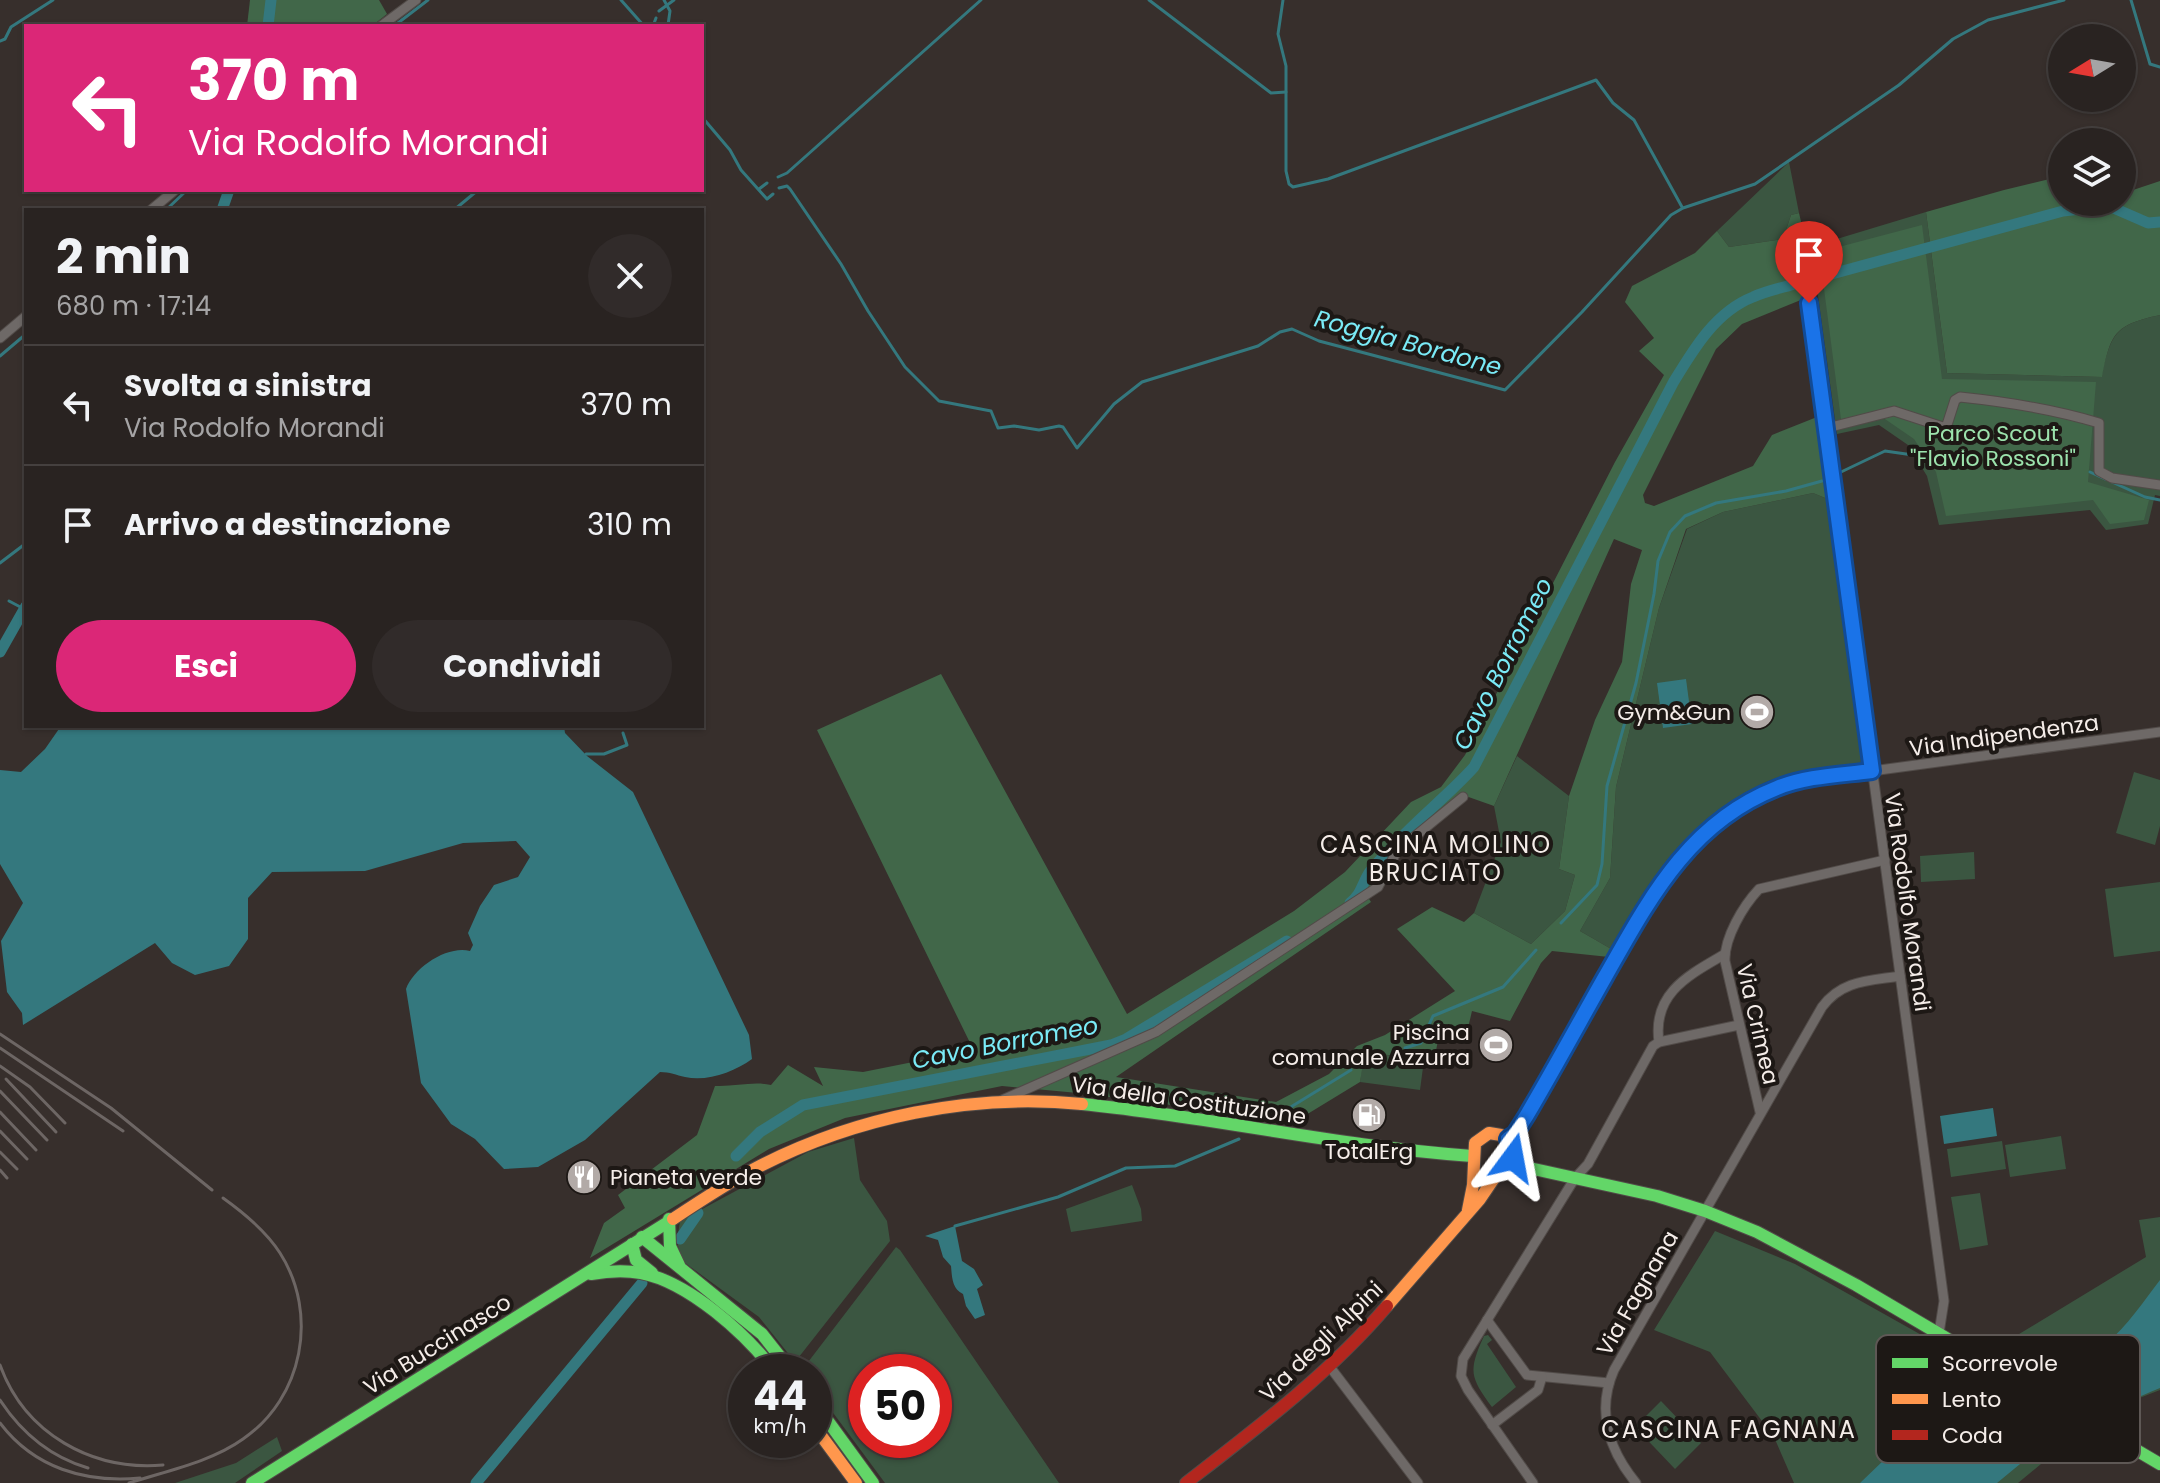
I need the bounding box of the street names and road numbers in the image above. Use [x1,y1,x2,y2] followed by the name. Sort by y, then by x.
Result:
[1907,707,2101,764] street label: Via Indipendenza
[1877,791,1938,1013] street label: Via Rodolfo Morandi
[1729,961,1786,1087] street label: Via Crimea
[1070,1069,1308,1132] street label: Via della Costituzione
[1589,1225,1686,1362] street label: Via Fagnana
[1253,1274,1390,1408] street label: Via degli Alpini
[358,1287,517,1402] street label: Via Buccinasco

